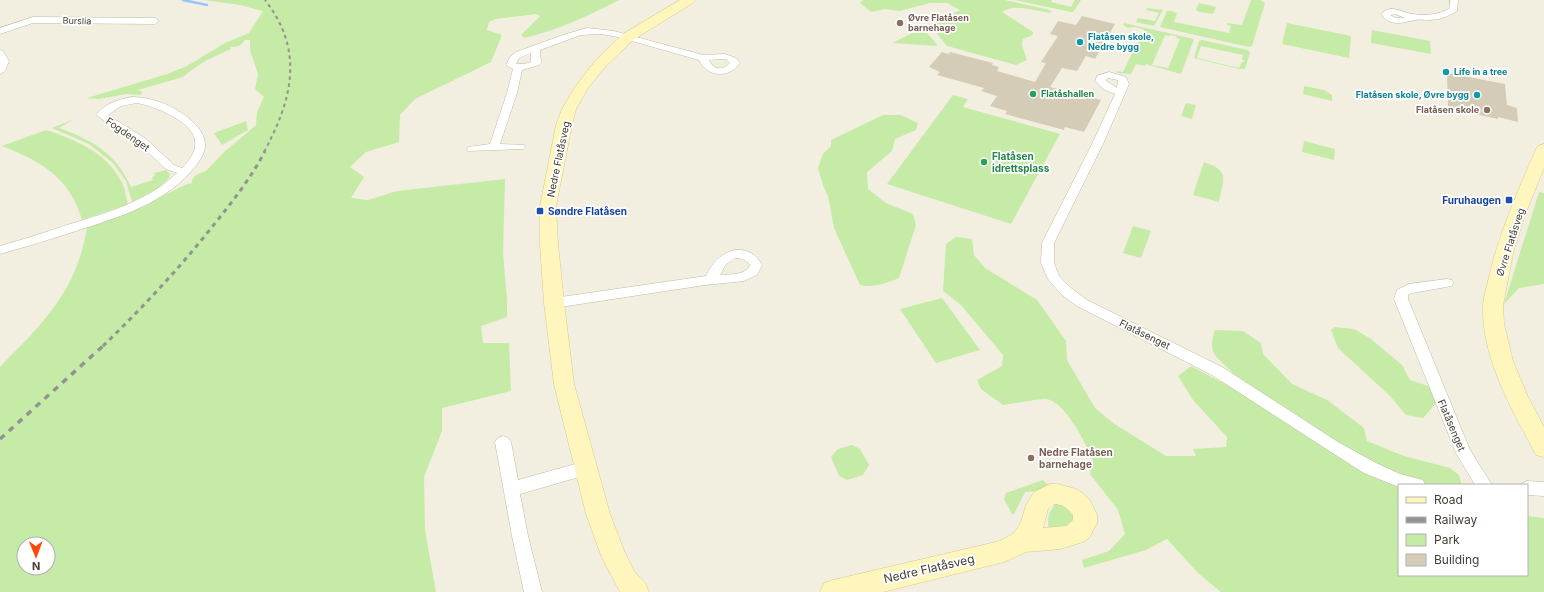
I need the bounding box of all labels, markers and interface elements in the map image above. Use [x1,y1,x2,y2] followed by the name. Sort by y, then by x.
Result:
[908,12,969,33] place label: Øvre Flatåsen barnehage
[62,15,92,26] street label: Burslia
[895,18,905,28] marker: Øvre Flatåsen barnehage
[1088,31,1154,52] place label: Flatåsen skole, Nedre bygg
[1075,37,1085,47] marker: Flatåsen skole, Nedre bygg
[1454,66,1508,77] place label: Life in a tree
[1441,67,1451,77] marker: Life in a tree
[1041,88,1095,99] place label: Flatåshallen
[1028,89,1038,99] marker: Flatåshallen
[1356,89,1469,100] place label: Flatåsen skole, Øvre bygg
[1472,90,1482,100] marker: Flatåsen skole, Øvre bygg
[1416,104,1480,115] place label: Flatåsen skole
[1482,105,1492,115] marker: Flatåsen skole
[104,115,153,154] street label: Fogdenget
[544,120,572,198] street label: Nedre Flatåsveg
[992,150,1050,174] place label: Flatåsen idrettsplass
[979,157,989,167] marker: Flatåsen idrettsplass
[1442,194,1501,207] place label: Furuhaugen
[1504,195,1514,205] marker: Furuhaugen
[548,205,627,217] place label: Søndre Flatåsen
[535,206,545,216] marker: Søndre Flatåsen
[1493,206,1527,278] street label: Øvre Flatåsveg
[1118,317,1173,352] street label: Flatåsenget
[1436,397,1469,453] street label: Flatåsenget
[1039,446,1113,471] place label: Nedre Flatåsen barnehage
[1026,453,1036,463] marker: Nedre Flatåsen barnehage
[1398,484,1528,576] legend
[1434,492,1463,507] text: Road
[1434,512,1478,527] text: Railway
[1434,532,1460,547] text: Park
[16,536,56,576] north arrow
[882,551,976,586] street label: Nedre Flatåsveg
[1434,552,1479,567] text: Building
[32,559,40,573] text: N

